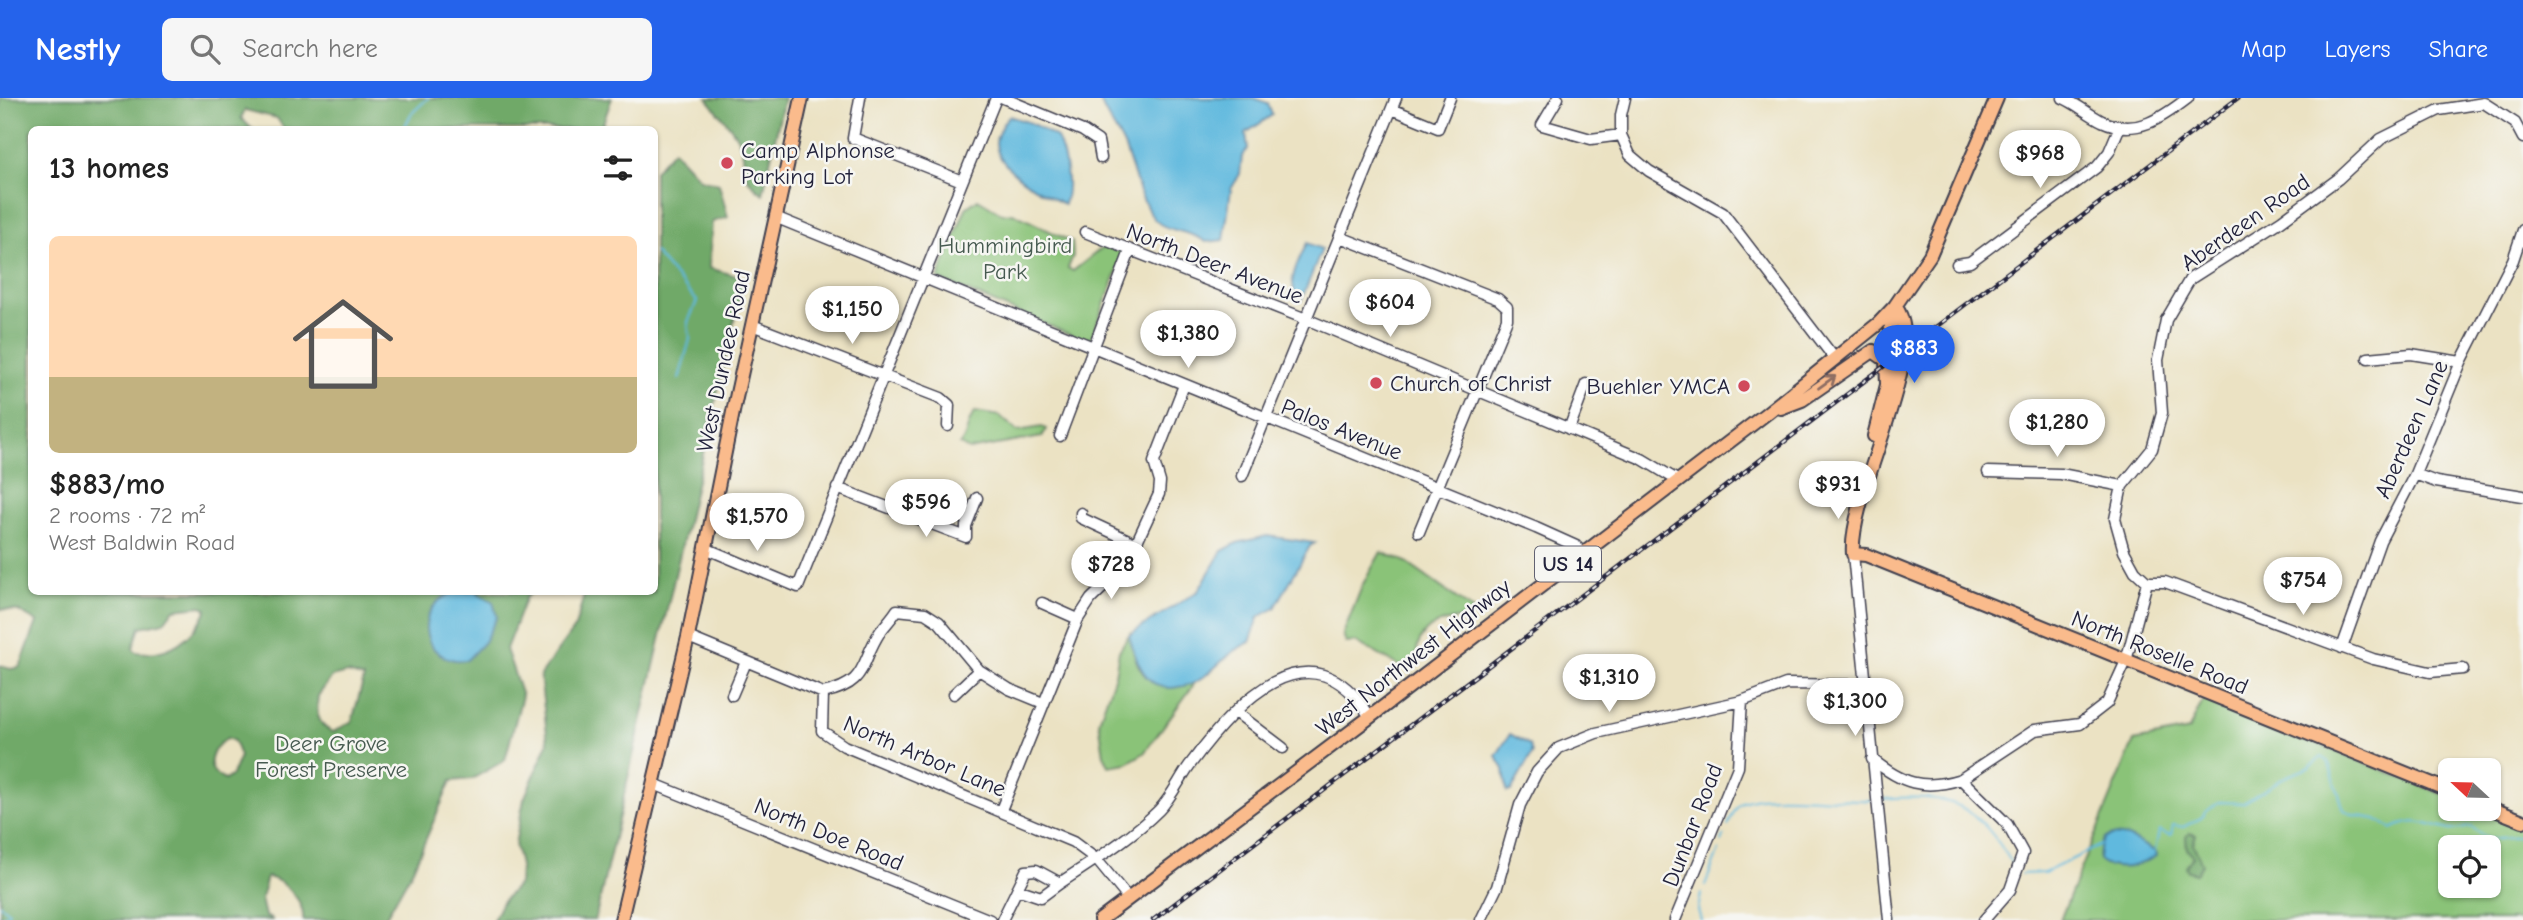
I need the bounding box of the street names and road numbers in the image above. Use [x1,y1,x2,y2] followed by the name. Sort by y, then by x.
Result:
[2176,168,2315,277] street label: Aberdeen Road
[1123,217,1307,310] street label: North Deer Avenue
[691,268,756,455] street label: West Dundee Road
[2369,356,2454,503] street label: Aberdeen Lane
[1277,393,1406,466] street label: Palos Avenue
[1535,546,1601,582] road number: US 14
[1311,573,1517,742] street label: West Northwest Highway
[2067,605,2252,700] street label: North Roselle Road
[839,710,1010,803] street label: North Arbor Lane
[1657,760,1728,891] street label: Dunbar Road
[750,792,907,877] street label: North Doe Road

